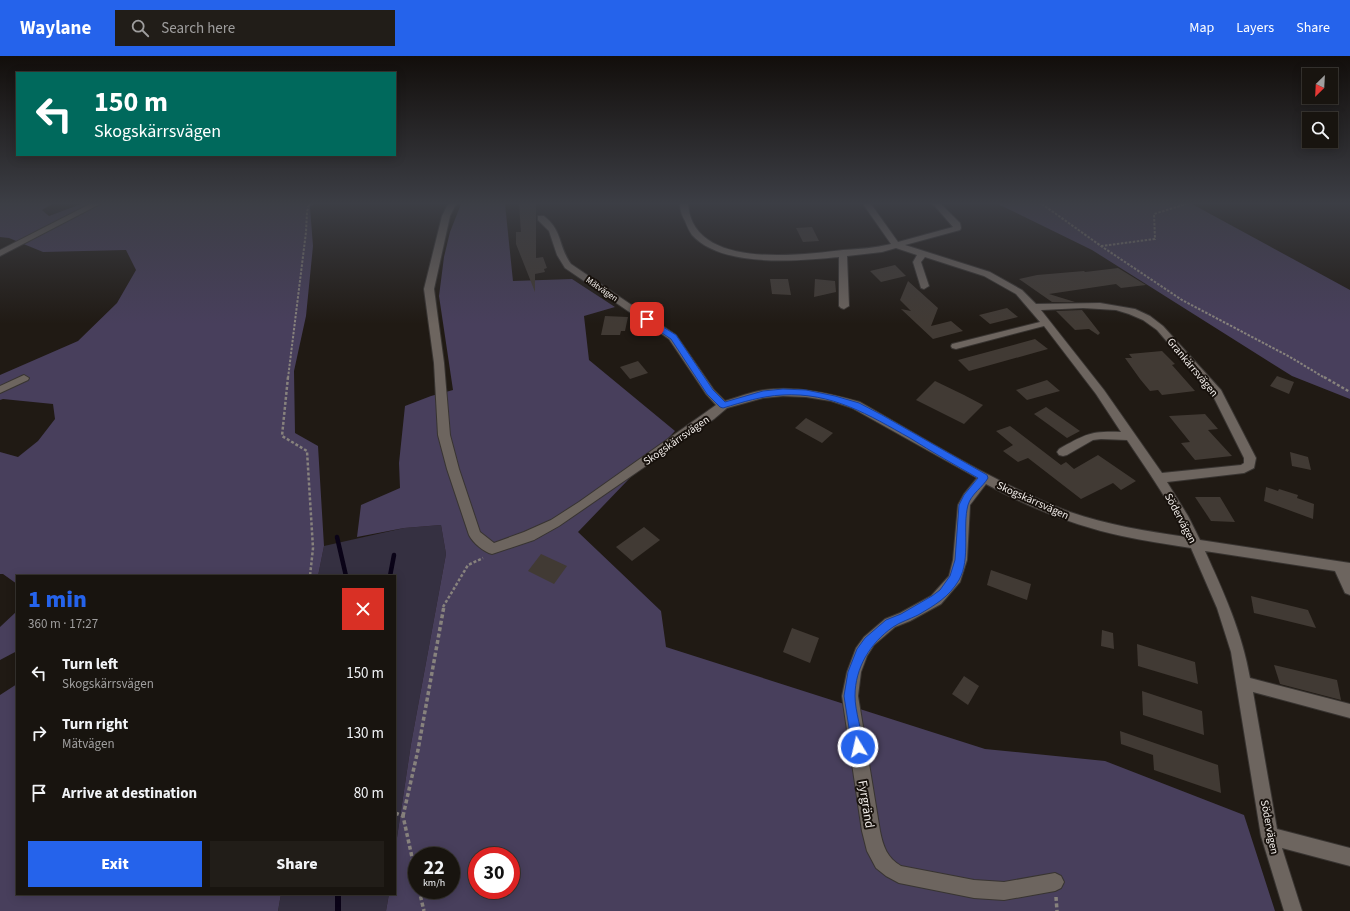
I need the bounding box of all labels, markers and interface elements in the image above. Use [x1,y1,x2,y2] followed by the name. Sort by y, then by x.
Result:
[115,10,395,46] search box
[20,15,91,42] text: Waylane
[129,17,151,39] icon: search
[161,18,235,39] text: Search here
[1189,18,1214,38] text: Map
[1236,18,1274,38] text: Layers
[1296,18,1330,38] text: Share
[1302,68,1338,104] north arrow
[1302,68,1338,148] map controls
[94,82,168,122] text: 150 m
[28,88,80,140] icon: left
[1302,112,1338,148] button: search
[94,119,221,144] text: Skogskärrsvägen
[583,274,620,305] street label: Mätvägen
[630,302,664,336] pin
[636,308,658,330] icon: arrive
[1164,335,1222,400] street label: Grankärrsvägen
[640,412,712,469] street label: Skogskärrsvägen
[994,478,1071,523] street label: Skogskärrsvägen
[1161,491,1200,546] street label: Södervägen
[28,582,87,617] text: 1 min
[342,588,384,630] button: close
[28,615,98,633] text: 360 m · 17:27
[62,654,118,675] text: Turn left
[28,662,50,684] icon: left
[346,663,384,684] text: 150 m
[62,675,154,693] text: Skogskärrsvägen
[62,714,128,735] text: Turn right
[28,722,50,744] icon: right
[346,723,384,744] text: 130 m
[837,726,879,768] position arrow
[62,735,115,753] text: Mätvägen
[853,779,879,829] street label: Fyrgränd
[28,782,50,804] icon: arrive
[62,783,197,804] text: Arrive at destination
[354,783,384,804] text: 80 m
[1257,799,1282,855] street label: Södervägen
[28,841,202,887] button: Exit
[210,841,384,887] button: Share
[468,847,520,899] speed limit sign: 30
[423,854,445,882] text: 22
[423,876,445,890] text: km/h

